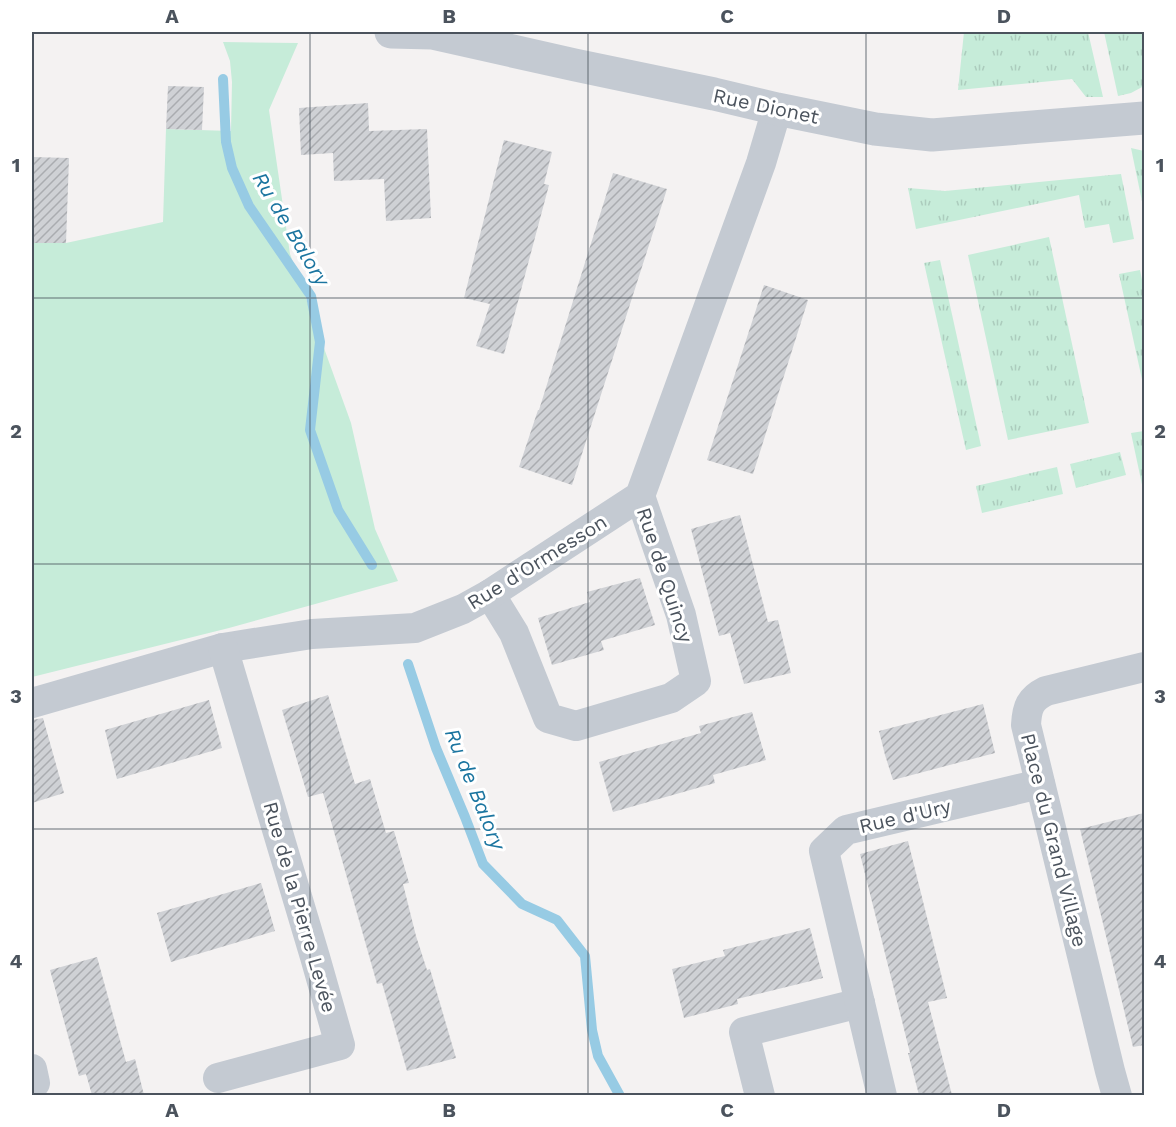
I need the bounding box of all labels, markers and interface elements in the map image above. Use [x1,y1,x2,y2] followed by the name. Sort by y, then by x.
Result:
[165,4,179,28] text: A
[442,4,456,28] text: B
[720,4,734,28] text: C
[997,4,1011,28] text: D
[711,83,822,129] street label: Rue Dionet
[12,153,20,177] text: 1
[1156,153,1164,177] text: 1
[248,167,336,292] water label: Ru de Balory
[10,419,22,443] text: 2
[1154,419,1166,443] text: 2
[632,504,698,646] street label: Rue de Quincy
[463,509,611,615] street label: Rue d'Ormesson
[10,684,22,708] text: 3
[1154,684,1166,708] text: 3
[440,725,512,854] water label: Ru de Balory
[1016,731,1092,949] street label: Place du Grand Village
[857,794,954,838] street label: Rue d'Ury
[258,799,342,1015] street label: Rue de la Pierre Levée
[10,949,23,973] text: 4
[1154,949,1167,973] text: 4
[165,1098,179,1122] text: A
[442,1098,456,1122] text: B
[720,1098,734,1122] text: C
[997,1098,1011,1122] text: D

